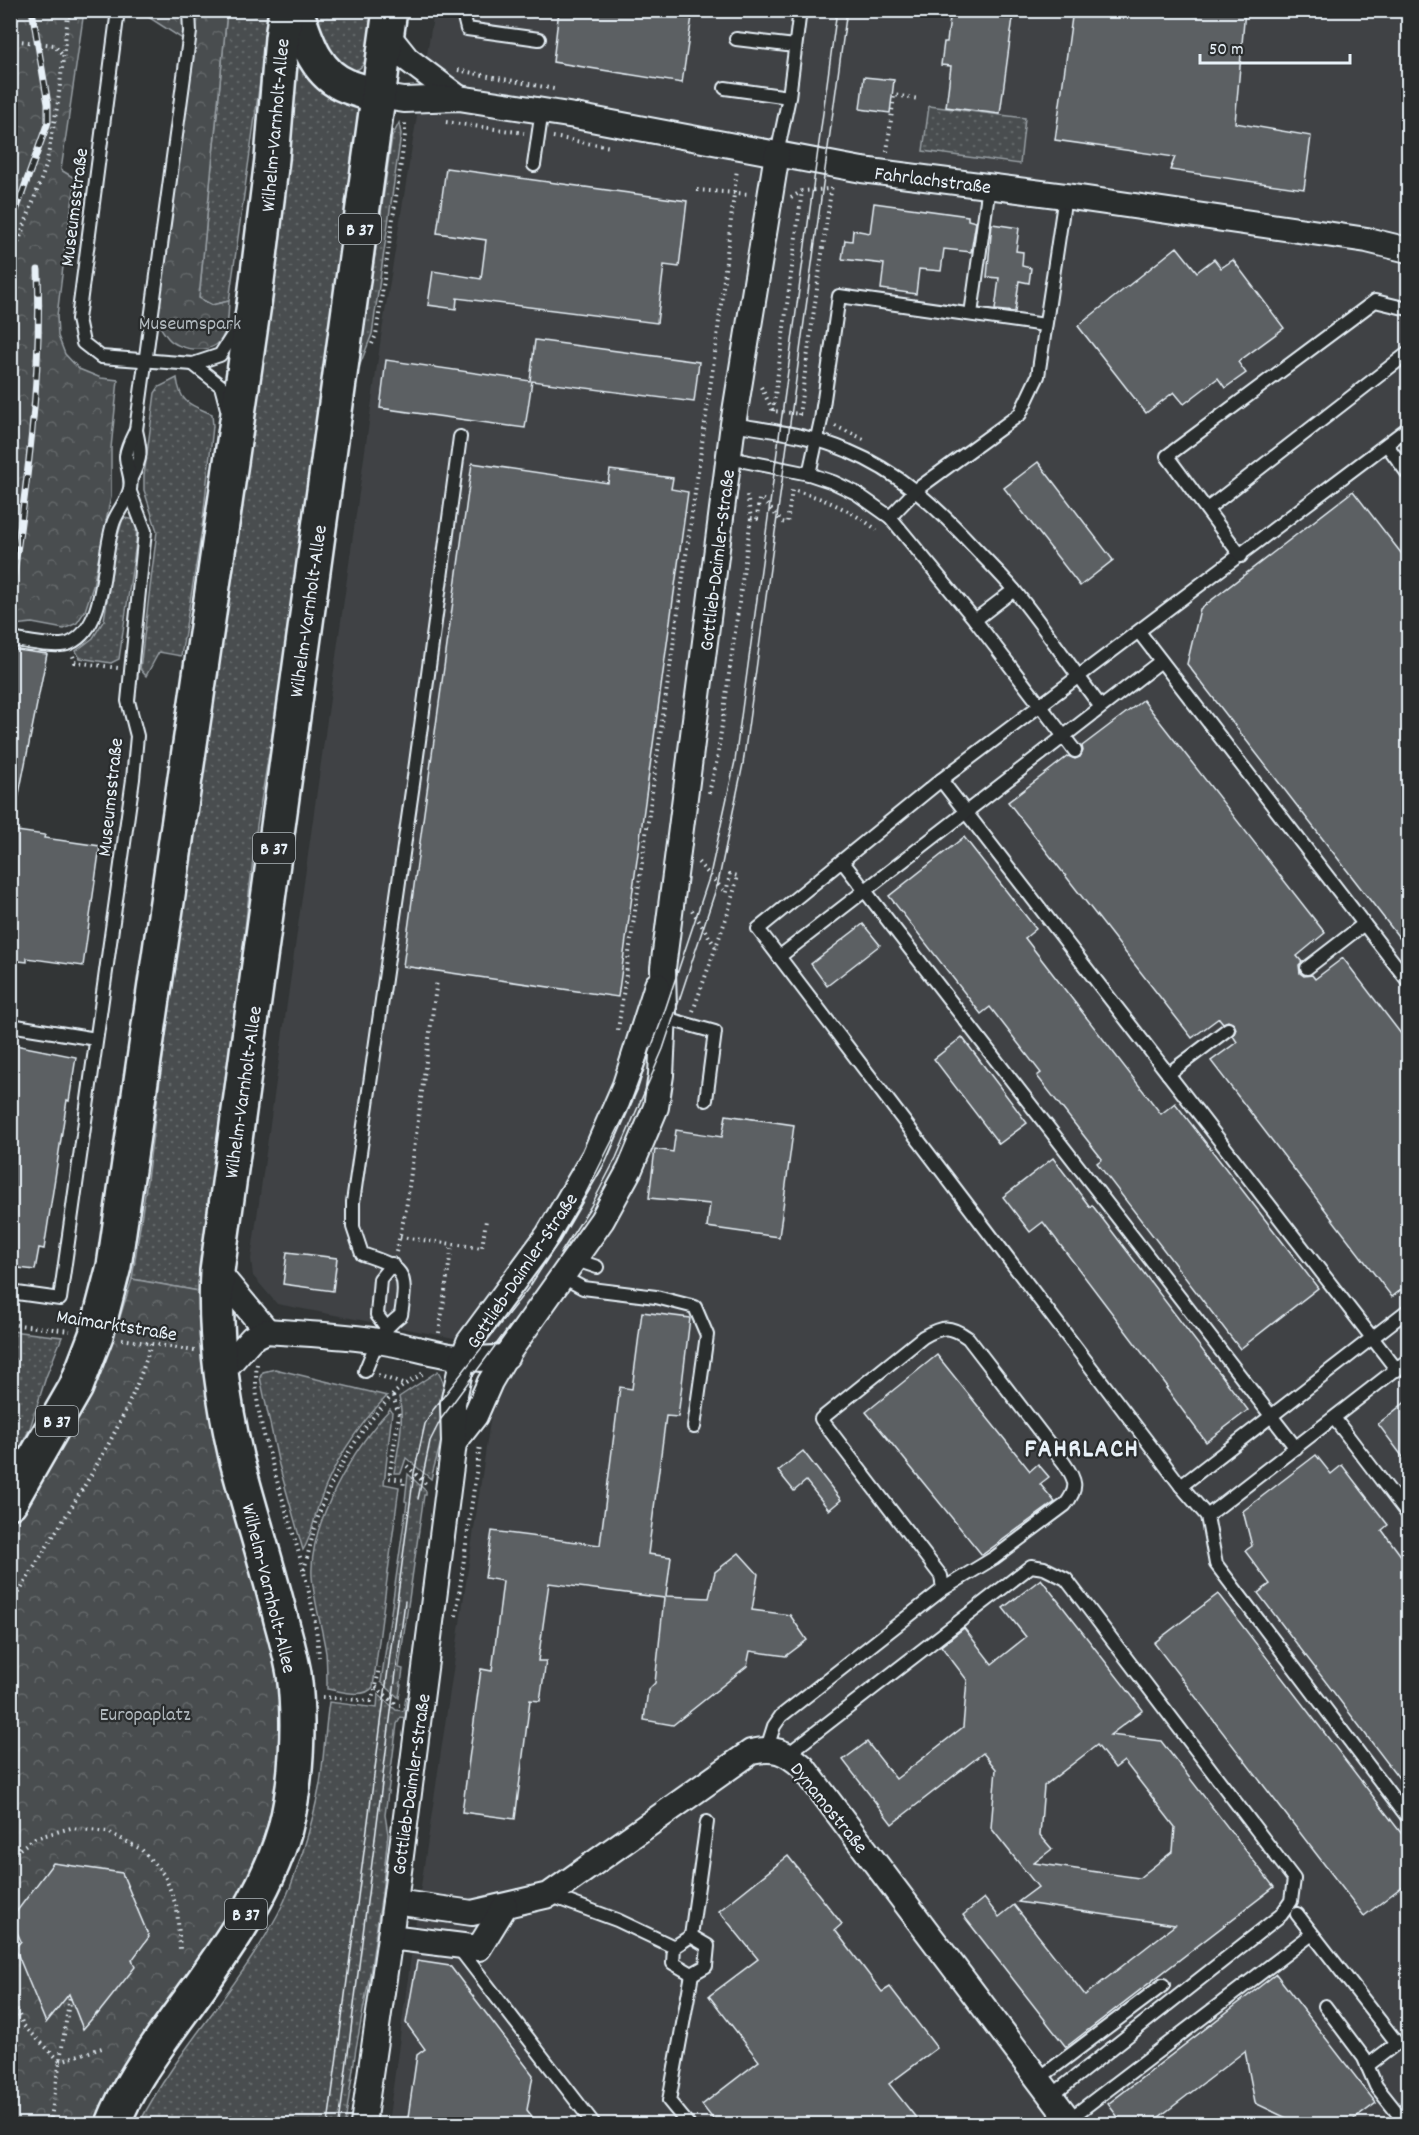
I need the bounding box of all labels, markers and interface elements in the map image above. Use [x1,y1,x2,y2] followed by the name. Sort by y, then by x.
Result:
[1200,27,1350,65] scale bar
[255,37,299,213] street label: Wilhelm-Varnholt-Allee
[1209,38,1244,63] text: 50 m
[55,146,97,268] street label: Museumsstraße
[873,161,993,203] street label: Fahrlachstraße
[339,214,381,244] road number: B 37
[139,311,241,339] park label: Museumspark
[694,468,744,653] street label: Gottlieb-Daimler-Straße
[284,523,336,699] street label: Wilhelm-Varnholt-Allee
[92,736,132,858] street label: Museumsstraße
[253,833,295,863] road number: B 37
[219,1004,271,1180] street label: Wilhelm-Varnholt-Allee
[461,1188,586,1355] street label: Gottlieb-Daimler-Straße
[54,1304,179,1350] street label: Maimarktstraße
[36,1406,78,1436] road number: B 37
[1025,1432,1139,1469] district label: FAHRLACH
[232,1501,302,1677] street label: Wilhelm-Varnholt-Allee
[386,1692,440,1877] street label: Gottlieb-Daimler-Straße
[100,1702,191,1730] park label: Europaplatz
[782,1757,873,1861] street label: Dynamostraße
[225,1899,267,1929] road number: B 37

